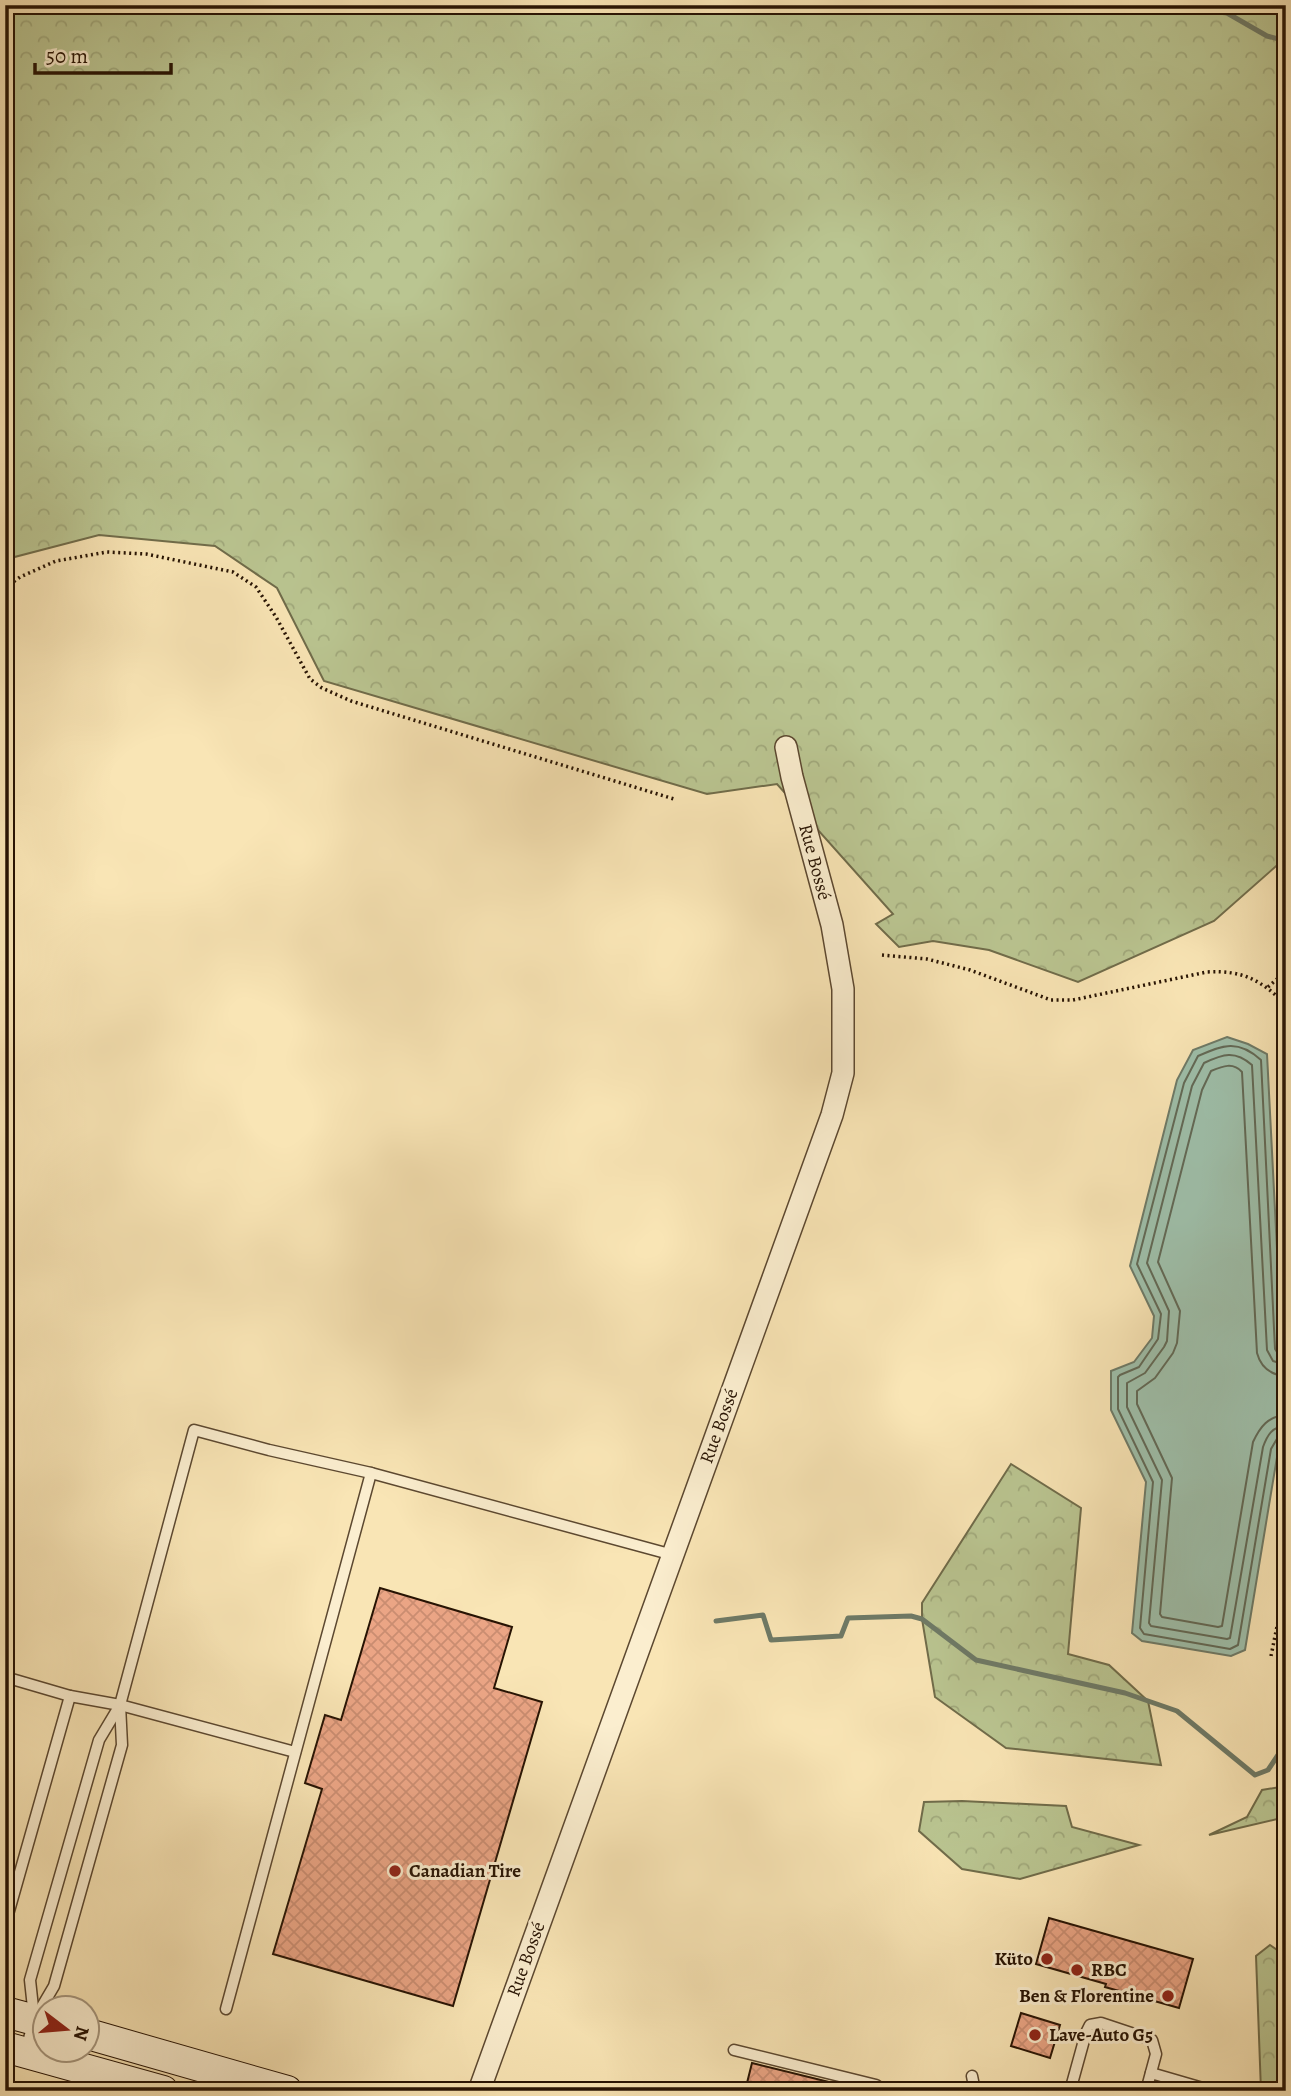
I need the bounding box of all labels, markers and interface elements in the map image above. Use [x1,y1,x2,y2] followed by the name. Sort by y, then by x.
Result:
[35,32,172,76] scale bar
[46,42,88,70] text: 50 m
[792,821,838,903] street label: Rue Bossé
[693,1385,745,1467] street label: Rue Bossé
[409,1858,521,1884] place label: Canadian Tire
[387,1863,403,1879] marker: Canadian Tire
[500,1918,552,2000] street label: Rue Bossé
[994,1946,1033,1972] place label: Küto
[1039,1951,1055,1967] marker: Küto
[1091,1957,1127,1983] place label: RBC
[1069,1962,1085,1978] marker: RBC
[1019,1983,1154,2009] place label: Ben & Florentine
[1160,1988,1176,2004] marker: Ben & Florentine
[32,1994,102,2064] north arrow
[1049,2022,1153,2048] place label: Lave-Auto G5
[67,2023,96,2044] text: N
[1027,2027,1043,2043] marker: Lave-Auto G5

